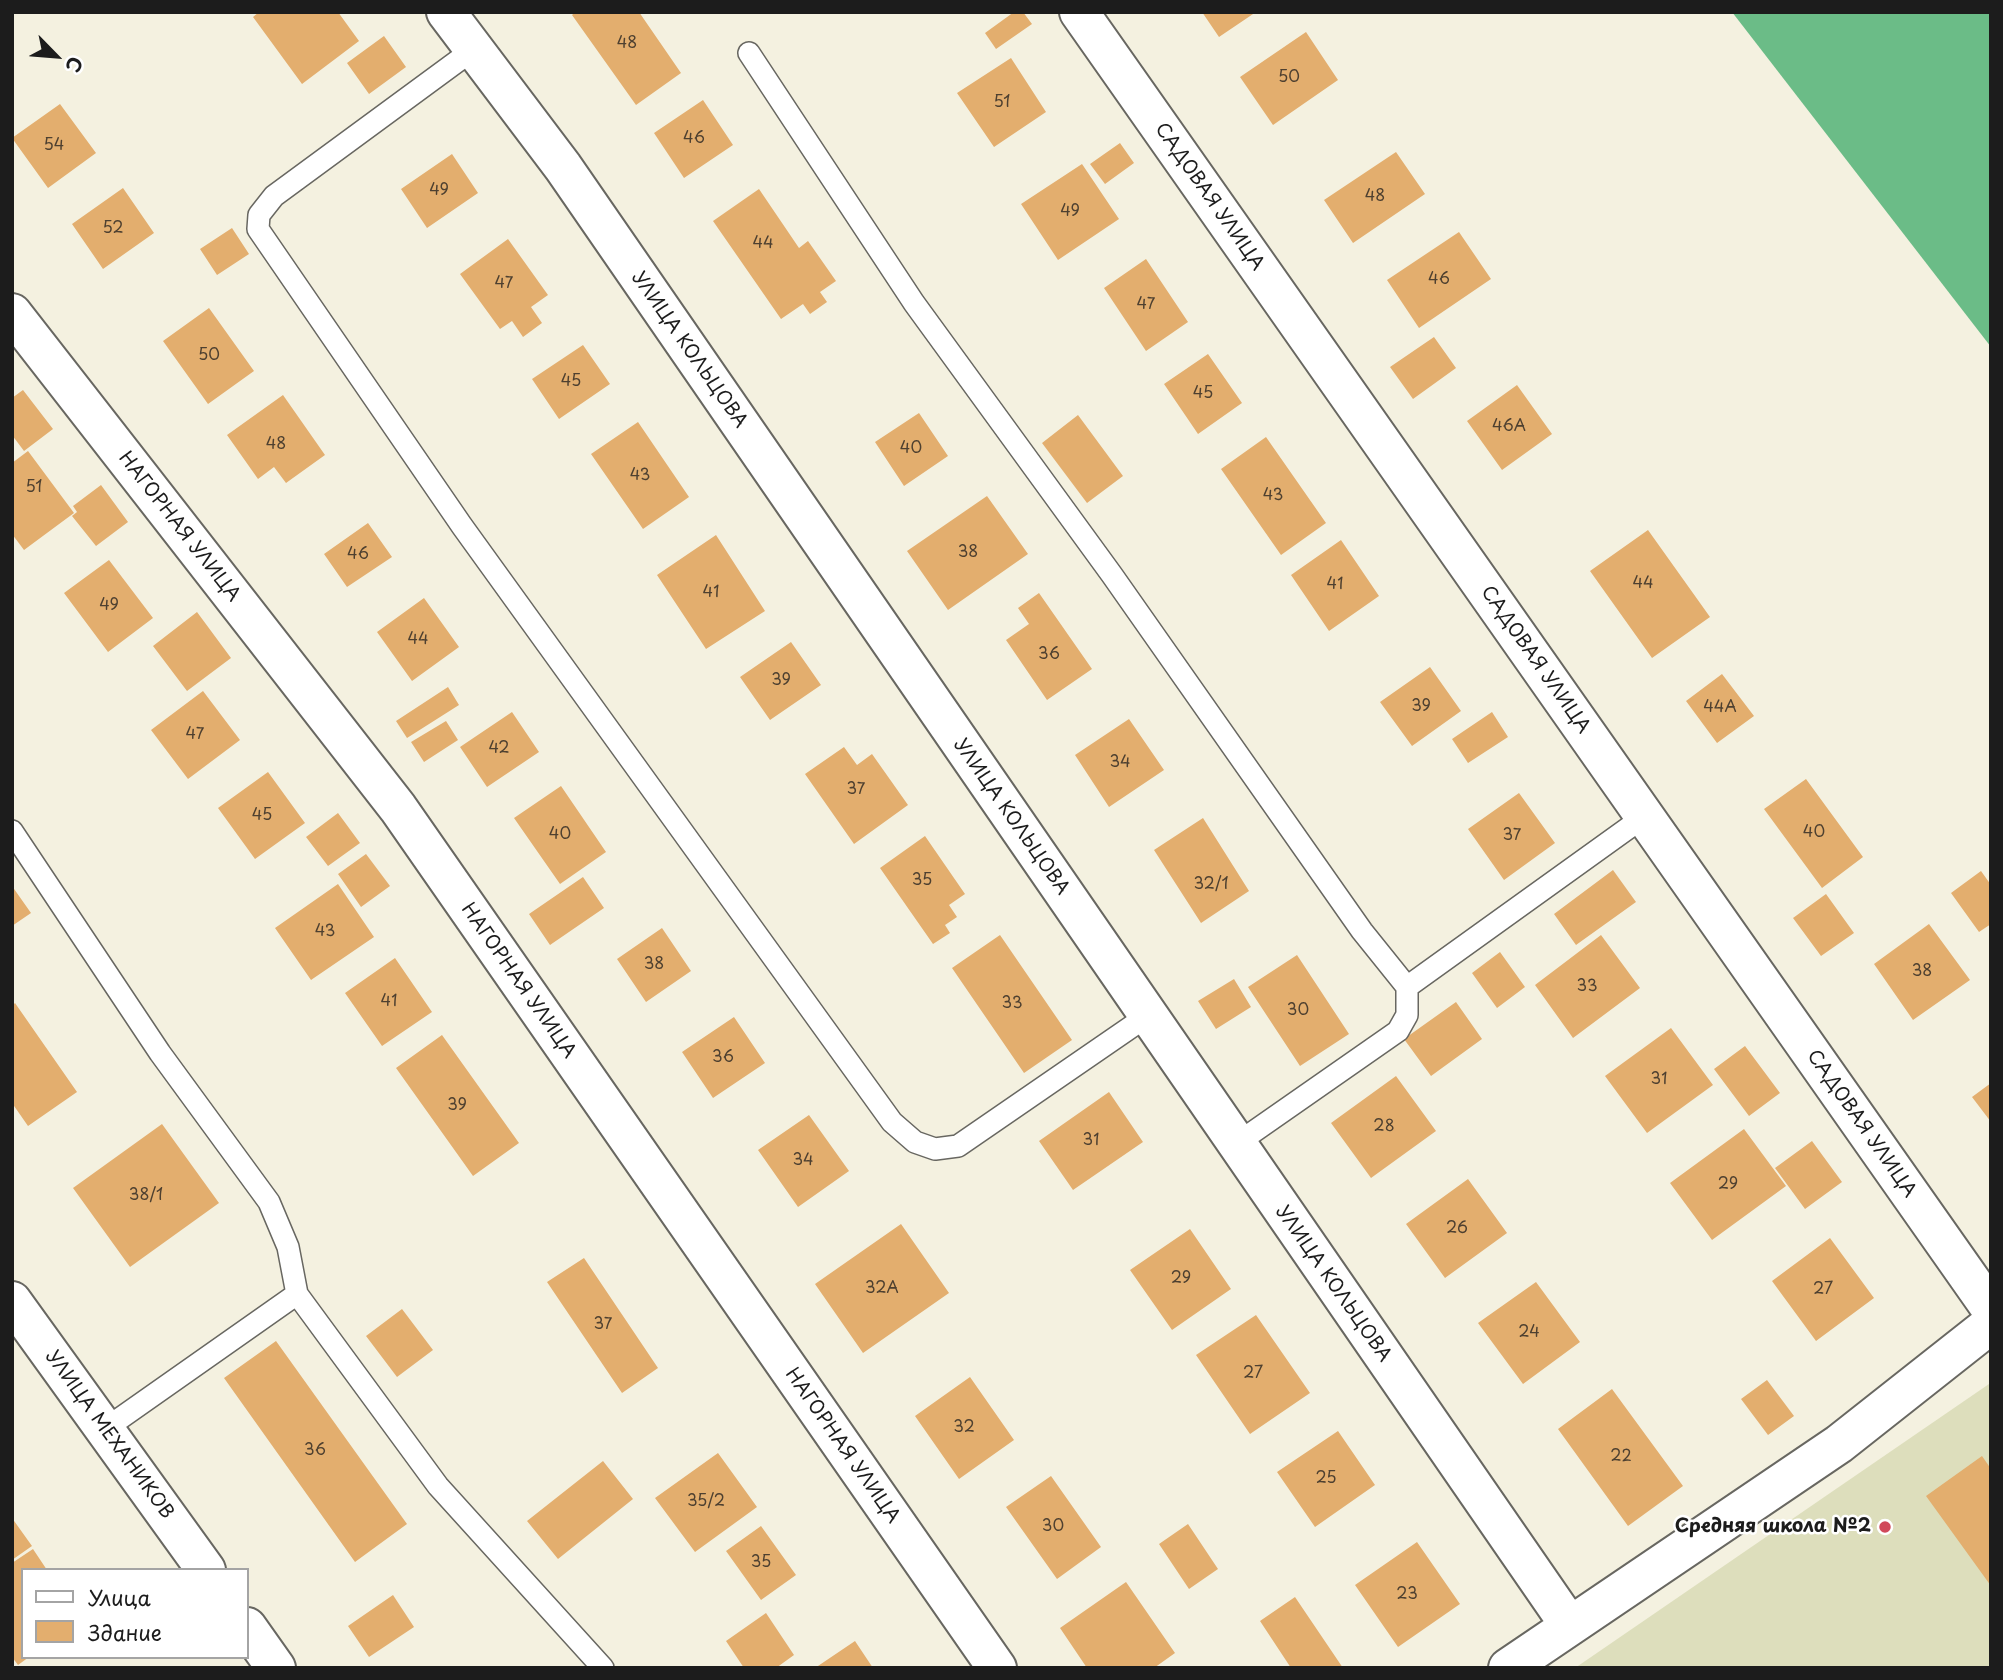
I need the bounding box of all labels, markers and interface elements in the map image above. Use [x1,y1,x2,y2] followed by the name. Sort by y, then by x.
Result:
[21,21,91,91] north arrow
[617,34,637,54] house number: 48
[59,52,91,77] text: С
[1278,68,1300,88] house number: 50
[993,93,1011,113] house number: 51
[1149,119,1269,275] street label: САДОВАЯ УЛИЦА
[683,129,705,149] house number: 46
[44,136,64,156] house number: 54
[429,181,449,201] house number: 49
[1365,187,1385,207] house number: 48
[1060,202,1080,222] house number: 49
[102,219,124,239] house number: 52
[752,234,774,254] house number: 44
[626,267,752,433] street label: УЛИЦА КОЛЬЦОВА
[1428,270,1450,290] house number: 46
[495,274,513,294] house number: 47
[1137,295,1155,315] house number: 47
[198,346,220,366] house number: 50
[561,372,581,392] house number: 45
[1193,384,1213,404] house number: 45
[1492,417,1526,437] house number: 46А
[266,435,286,455] house number: 48
[900,439,922,459] house number: 40
[113,447,245,607] street label: НАГОРНАЯ УЛИЦА
[630,466,650,486] house number: 43
[25,478,43,498] house number: 51
[1263,486,1283,506] house number: 43
[958,543,978,563] house number: 38
[347,545,369,565] house number: 46
[1632,574,1654,594] house number: 44
[1327,575,1343,595] house number: 41
[1475,582,1595,738] street label: САДОВАЯ УЛИЦА
[703,583,719,603] house number: 41
[99,596,119,616] house number: 49
[407,630,429,650] house number: 44
[1038,645,1060,665] house number: 36
[771,671,791,691] house number: 39
[1411,697,1431,717] house number: 39
[1703,698,1737,718] house number: 44А
[186,725,204,745] house number: 47
[948,734,1074,900] street label: УЛИЦА КОЛЬЦОВА
[488,739,510,759] house number: 42
[1109,753,1131,773] house number: 34
[847,780,865,800] house number: 37
[252,806,272,826] house number: 45
[1803,823,1825,843] house number: 40
[549,825,571,845] house number: 40
[1503,826,1521,846] house number: 37
[912,871,932,891] house number: 35
[1193,875,1229,895] house number: 32/1
[456,899,580,1063] street label: НАГОРНАЯ УЛИЦА
[315,922,335,942] house number: 43
[644,955,664,975] house number: 38
[1912,962,1932,982] house number: 38
[1576,977,1598,997] house number: 33
[381,992,397,1012] house number: 41
[1001,994,1023,1014] house number: 33
[1287,1001,1309,1021] house number: 30
[1801,1046,1921,1202] street label: САДОВАЯ УЛИЦА
[712,1048,734,1068] house number: 36
[1651,1070,1667,1090] house number: 31
[447,1096,467,1116] house number: 39
[1373,1117,1395,1137] house number: 28
[1083,1131,1099,1151] house number: 31
[792,1151,814,1171] house number: 34
[1718,1175,1738,1195] house number: 29
[129,1186,163,1206] house number: 38/1
[1270,1201,1396,1367] street label: УЛИЦА КОЛЬЦОВА
[1446,1219,1468,1239] house number: 26
[1171,1269,1191,1289] house number: 29
[865,1279,899,1299] house number: 32А
[1813,1280,1833,1300] house number: 27
[594,1315,612,1335] house number: 37
[1518,1323,1540,1343] house number: 24
[40,1346,178,1524] street label: УЛИЦА МЕХАНИКОВ
[780,1364,904,1528] street label: НАГОРНАЯ УЛИЦА
[1243,1364,1263,1384] house number: 27
[953,1418,975,1438] house number: 32
[304,1441,326,1461] house number: 36
[1610,1447,1632,1467] house number: 22
[1315,1469,1337,1489] house number: 25
[687,1492,725,1512] house number: 35/2
[1675,1516,1871,1538] place label: Средняя школа №2
[1042,1517,1064,1537] house number: 30
[1877,1519,1893,1535] marker: Средняя школа №2
[751,1553,771,1573] house number: 35
[21,1568,248,1659] legend
[88,1581,151,1613] text: Улица
[1396,1585,1418,1605] house number: 23
[88,1616,162,1648] text: Здание

